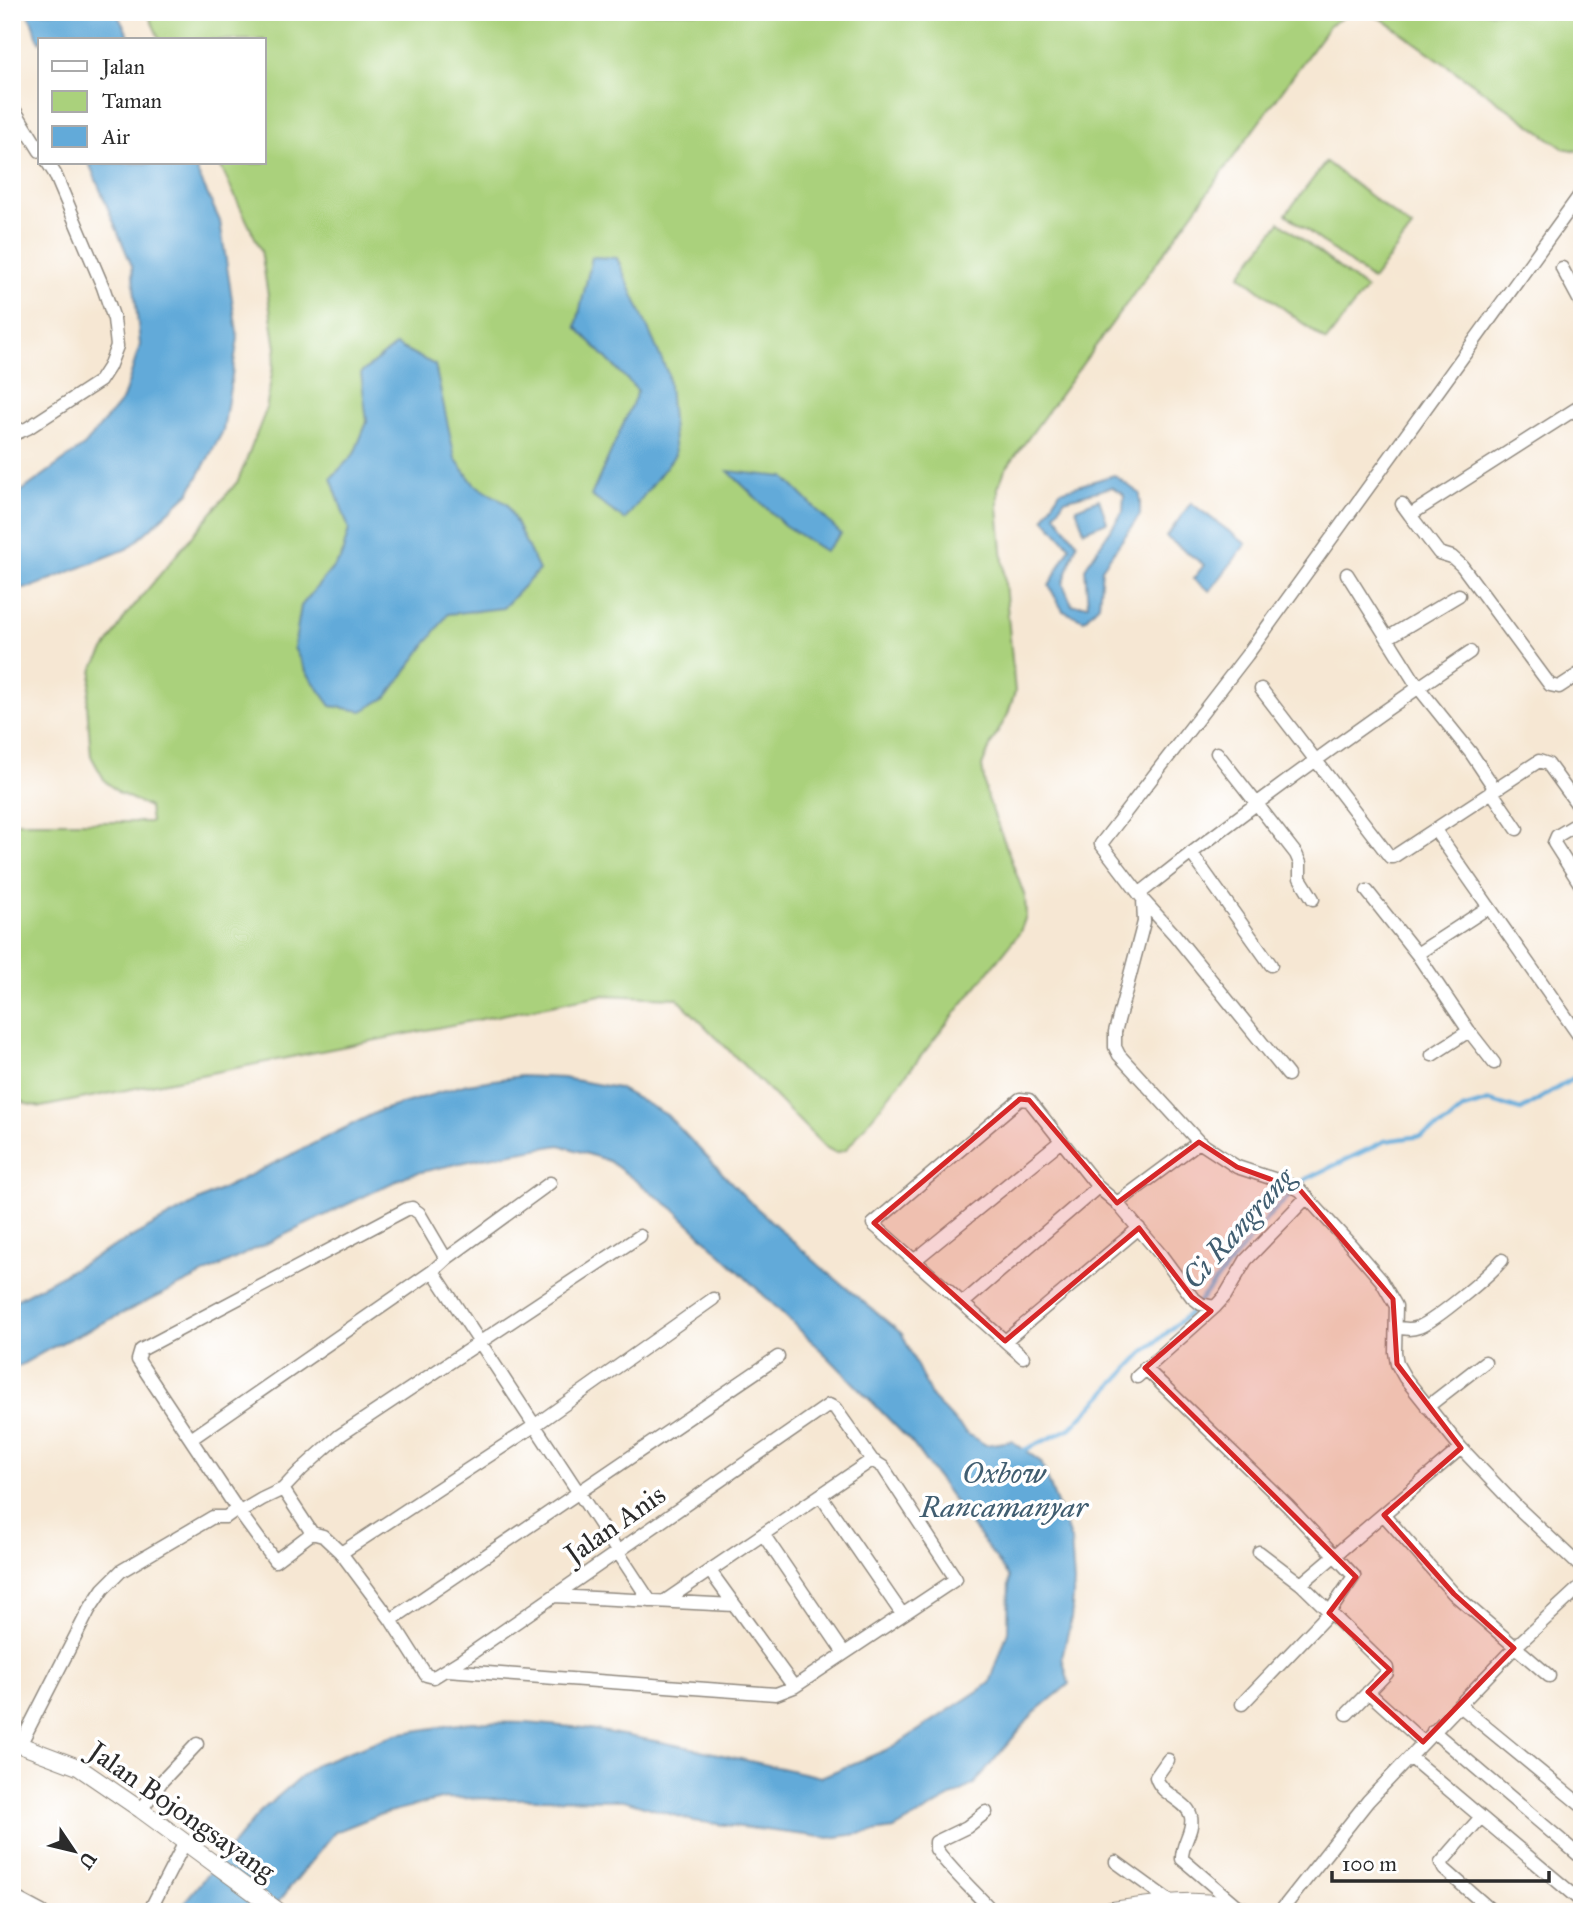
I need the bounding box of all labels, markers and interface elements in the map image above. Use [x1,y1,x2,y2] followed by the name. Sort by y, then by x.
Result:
[38,38,266,164] legend
[100,54,145,80] text: Jalan
[102,88,162,114] text: Taman
[101,124,130,150] text: Air
[1174,1159,1303,1296] water label: Ci Rangrang
[919,1455,1089,1525] water label: Oxbow Rancamanyar
[555,1477,672,1573] street label: Jalan Anis
[79,1732,283,1889] street label: Jalan Bojongsayang
[38,1815,108,1885] north arrow
[1332,1840,1548,1884] scale bar
[73,1848,101,1874] text: U
[1342,1851,1397,1877] text: 100 m

